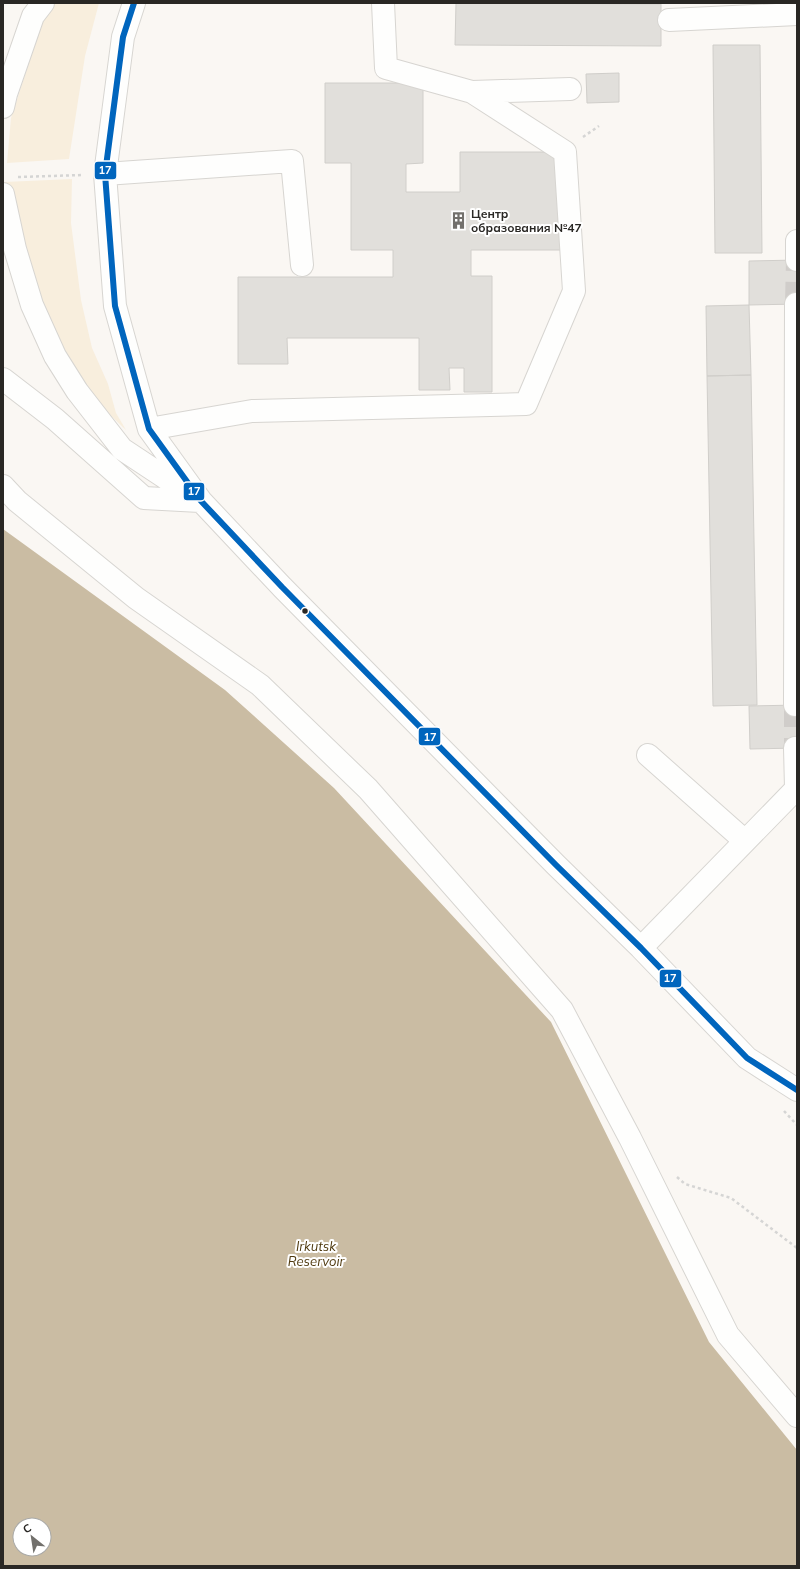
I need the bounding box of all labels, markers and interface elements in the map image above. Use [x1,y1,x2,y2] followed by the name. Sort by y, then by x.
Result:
[94,161,117,180] line badge: 17
[98,163,112,177] text: 17
[471,206,582,235] place label: Центр образования №47
[448,211,468,231] building icon: Центр образования №47
[183,482,205,501] line badge: 17
[187,484,201,498] text: 17
[300,606,310,616] unlabelled marker
[418,727,441,746] line badge: 17
[423,730,437,744] text: 17
[659,969,682,988] line badge: 17
[663,971,677,985] text: 17
[288,1238,346,1269] water label: Irkutsk Reservoir
[12,1517,52,1557] north arrow
[20,1520,34,1536] text: С

